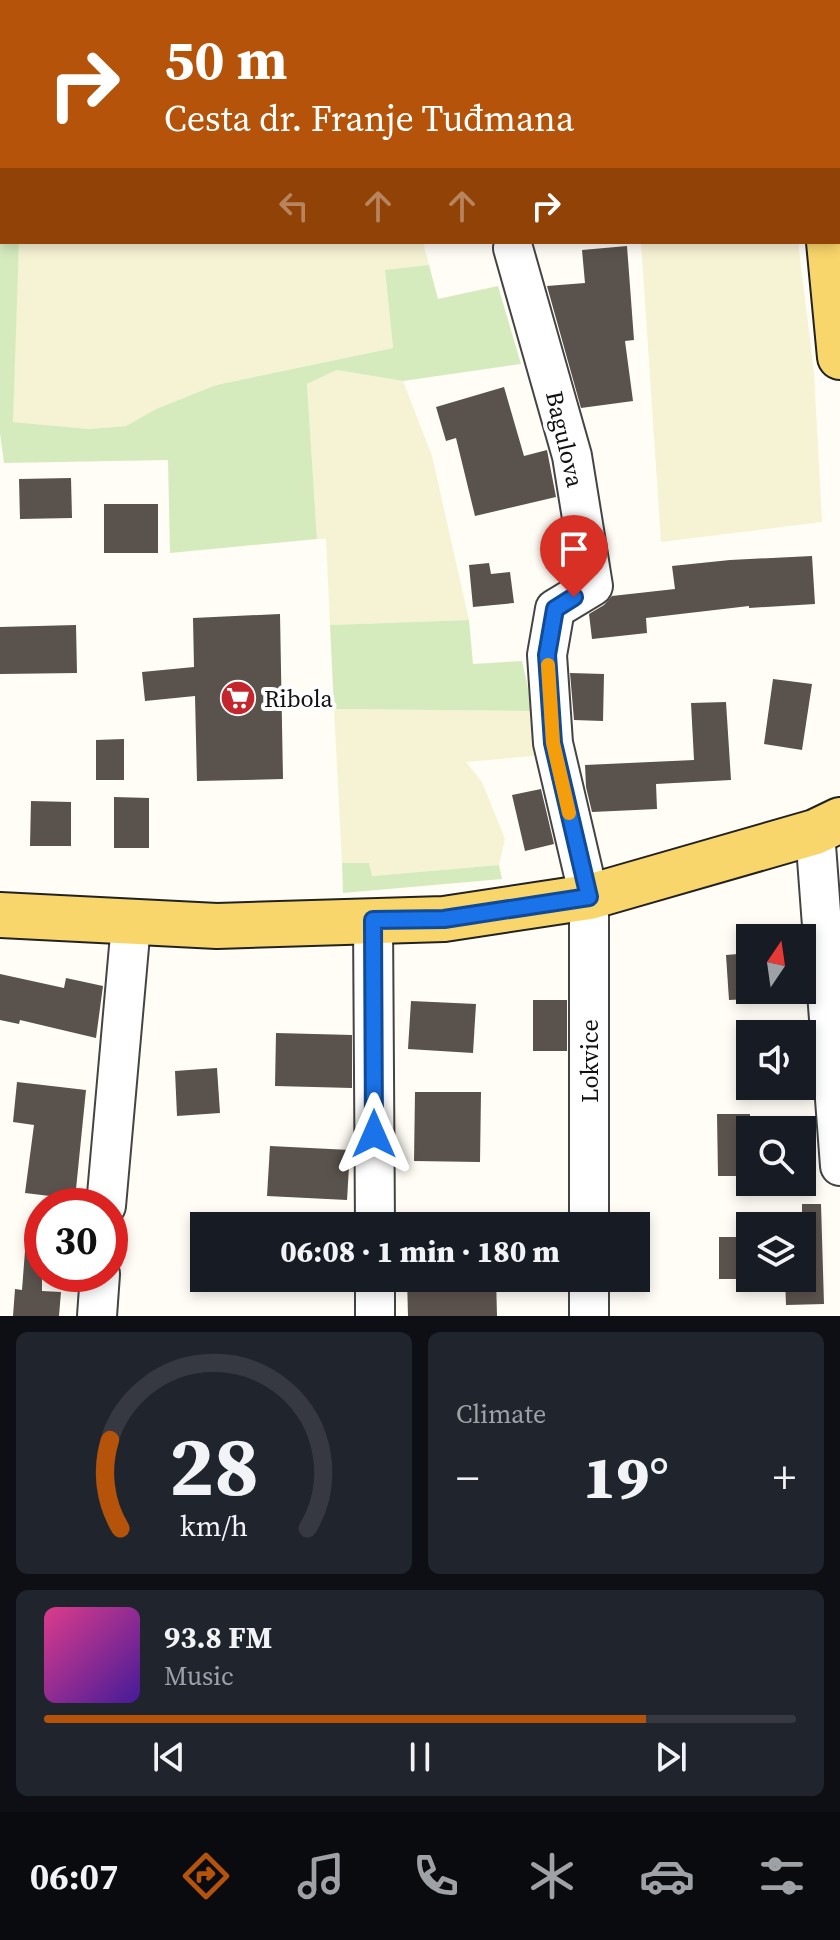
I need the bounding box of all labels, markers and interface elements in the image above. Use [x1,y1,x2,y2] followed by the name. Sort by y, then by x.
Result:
[164,21,287,98] text: 50 m
[32,32,136,136] icon: right
[164,94,574,143] text: Cesta dr. Franje Tuđmana
[272,184,316,228] icon: left
[356,184,400,228] icon: ahead
[440,184,484,228] icon: ahead
[524,184,568,228] icon: right
[538,388,592,491] street label: Bagulova
[540,515,608,597] pin
[552,527,596,571] icon: arrive
[219,679,257,717] supermarket icon: Ribola
[264,682,333,715] place label: Ribola
[736,924,816,1004] north arrow
[736,924,816,1292] map controls
[573,1019,606,1103] street label: Lokvice
[736,1020,816,1100] button: sound
[332,1092,416,1176] position arrow
[736,1116,816,1196] button: search
[24,1188,128,1292] speed limit sign: 30
[736,1212,816,1292] button: layers
[280,1231,560,1272] text: 06:08 · 1 min · 180 m
[456,1396,546,1432] text: Climate
[169,1409,259,1523] text: 28
[583,1436,669,1518] text: 19°
[456,1447,479,1508] text: −
[773,1447,796,1508] text: +
[180,1506,248,1546] text: km/h
[164,1617,272,1658] text: 93.8 FM
[164,1658,234,1694] text: Music
[147,1735,191,1779] icon: previous
[398,1735,442,1779] icon: pause
[649,1735,693,1779] icon: next
[178,1848,234,1904] icon: directions
[293,1848,349,1904] icon: music
[408,1848,464,1904] icon: phone
[524,1848,580,1904] icon: climate
[639,1848,695,1904] icon: car
[754,1848,810,1904] icon: filters
[30,1852,119,1901] text: 06:07

